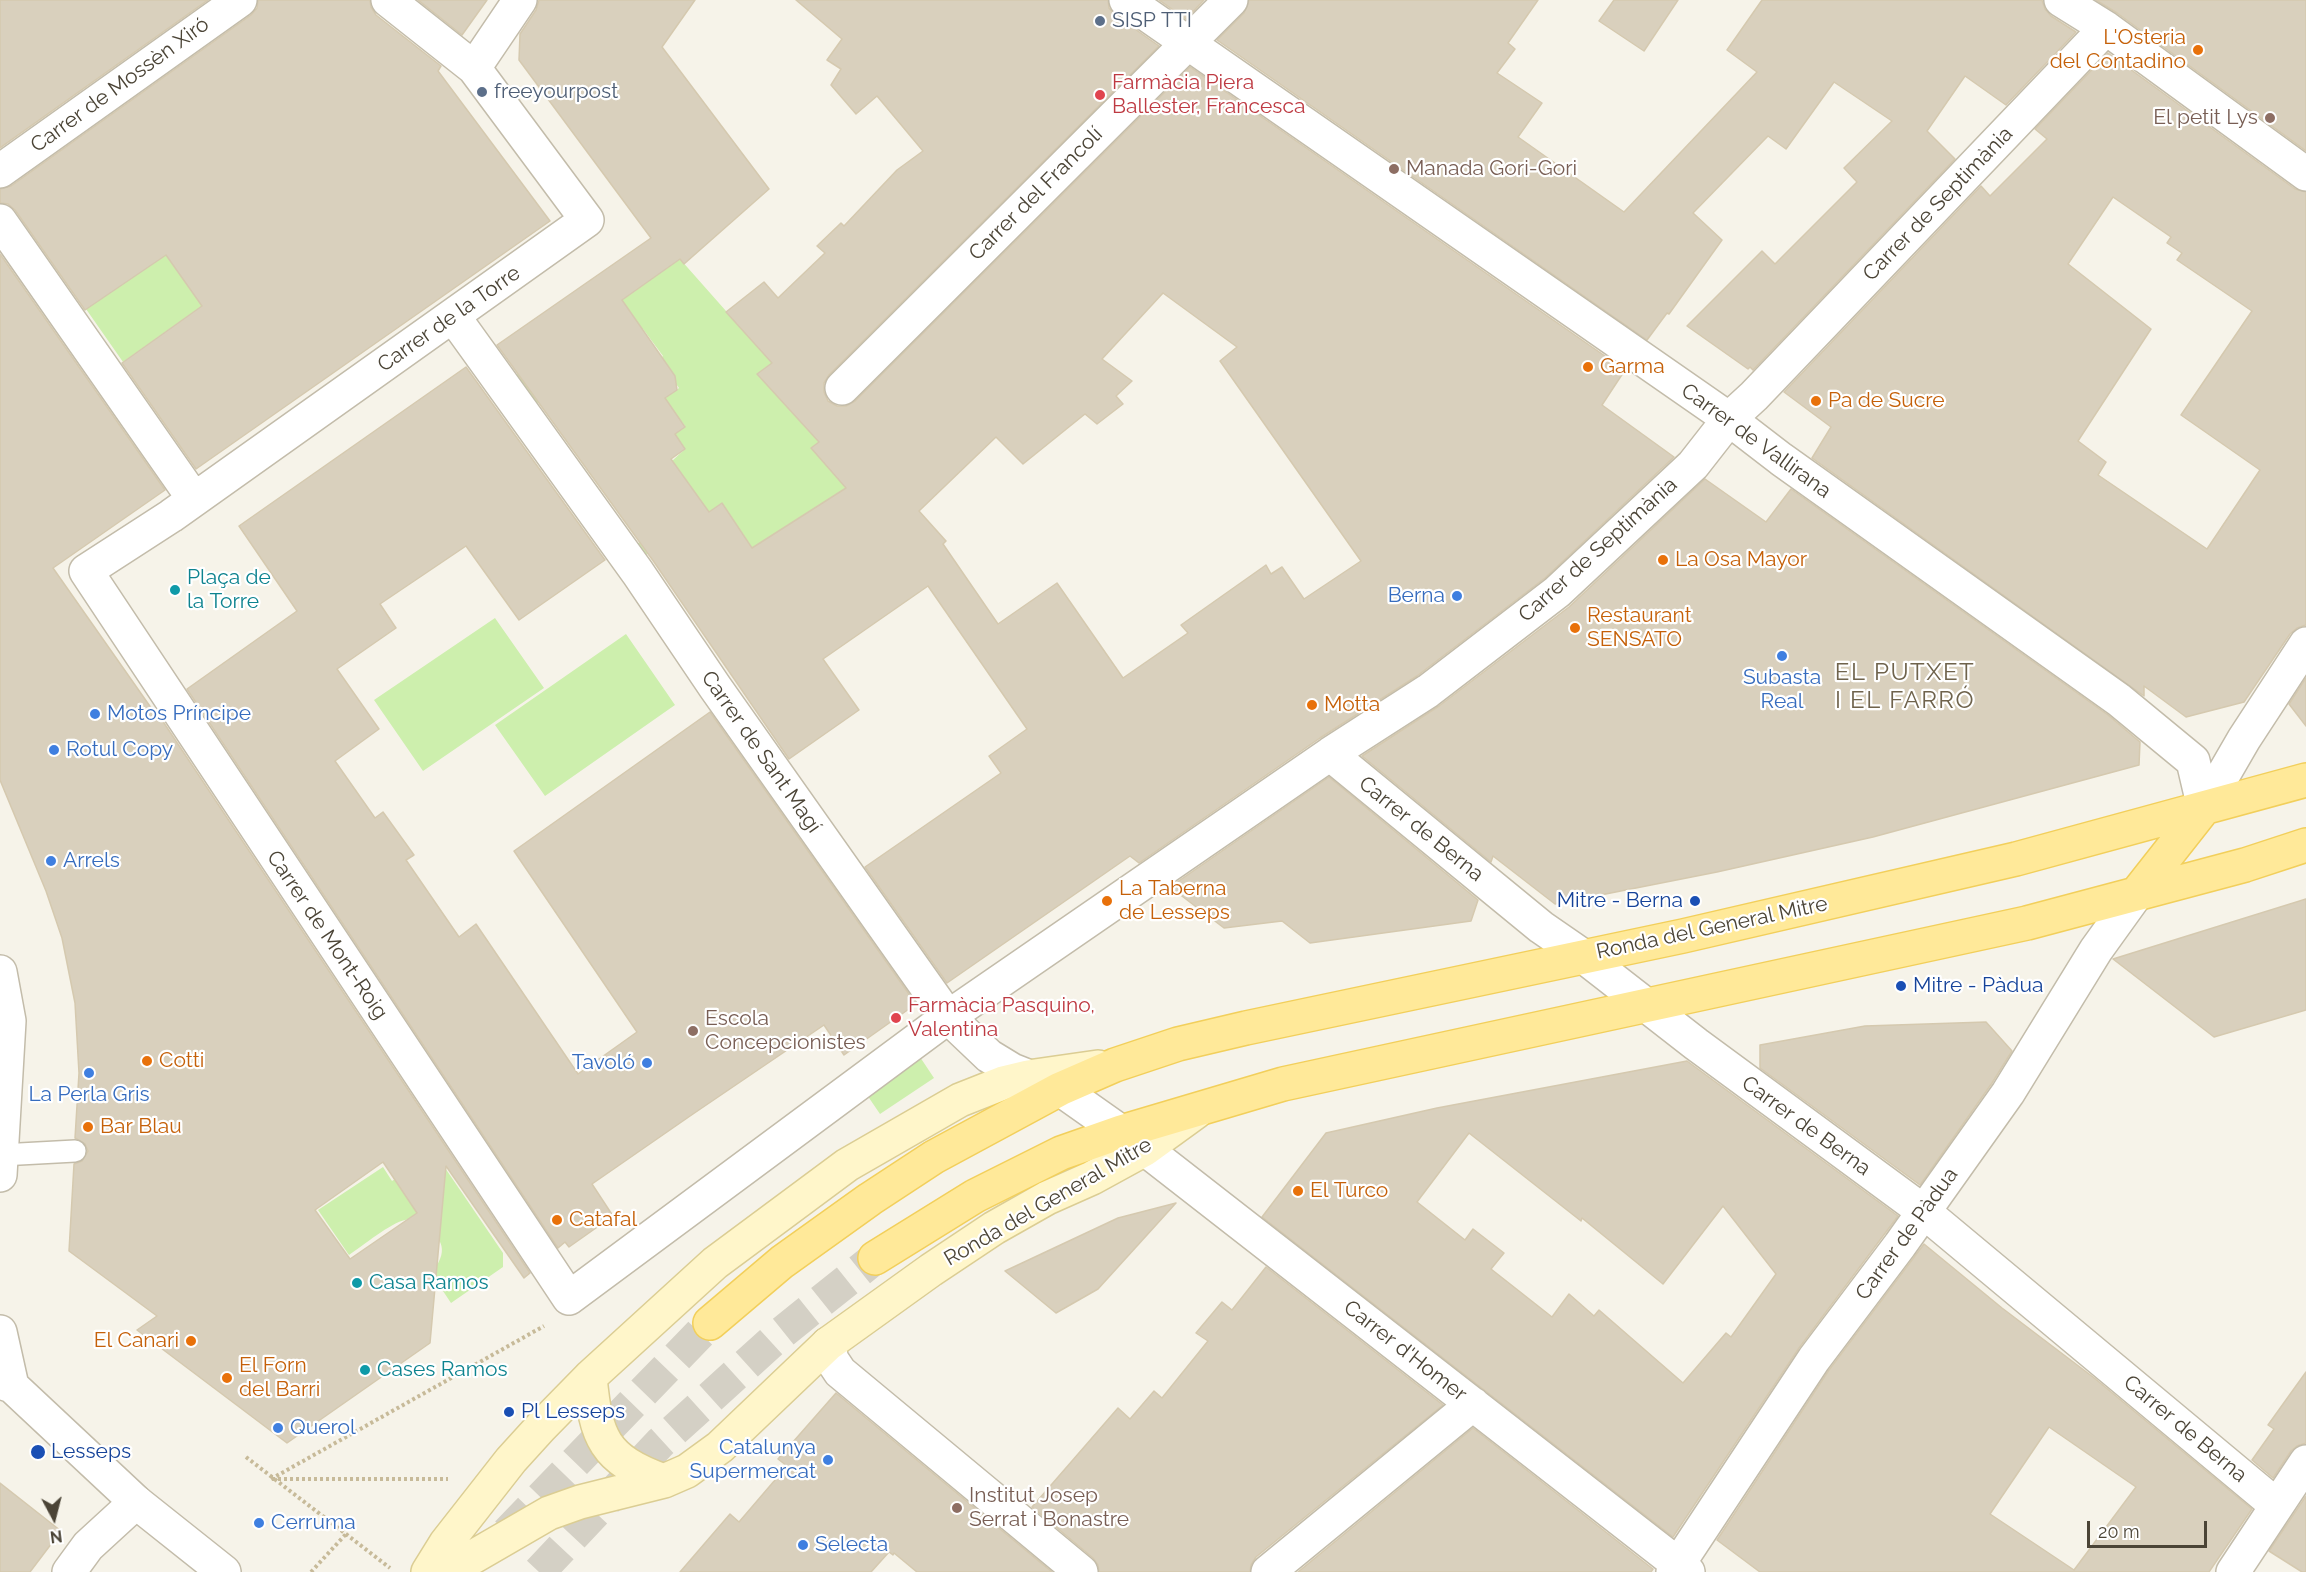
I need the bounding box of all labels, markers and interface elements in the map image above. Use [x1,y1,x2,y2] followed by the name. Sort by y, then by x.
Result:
[1112,8,1192,34] place label: SISP TTI
[26,12,214,158] street label: Carrer de Mossèn Xiró
[1093,14,1107,28] marker: SISP TTI
[2050,25,2186,75] place label: L'Osteria del Contadino
[2191,43,2205,57] marker: L'Osteria del Contadino
[1112,70,1305,120] place label: Farmàcia Piera Ballester, Francesca
[494,79,618,105] place label: freeyourpost
[475,85,489,99] marker: freeyourpost
[1093,88,1107,102] marker: Farmàcia Piera Ballester, Francesca
[2153,105,2258,131] place label: El petit Lys
[2263,111,2277,125] marker: El petit Lys
[964,122,1108,266] street label: Carrer del Francolí
[1858,122,2018,286] street label: Carrer de Septimània
[1406,156,1577,182] place label: Manada Gori-Gori
[1387,162,1401,176] marker: Manada Gori-Gori
[373,260,525,378] street label: Carrer de la Torre
[1600,354,1665,380] place label: Garma
[1581,360,1595,374] marker: Garma
[1676,378,1836,504] street label: Carrer de Vallirana
[1828,388,1945,414] place label: Pa de Sucre
[1809,394,1823,408] marker: Pa de Sucre
[1514,472,1682,628] street label: Carrer de Septimània
[1675,547,1807,573] place label: La Osa Mayor
[1656,553,1670,567] marker: La Osa Mayor
[187,565,271,615] place label: Plaça de la Torre
[168,583,182,597] marker: Plaça de la Torre
[1388,583,1445,609] place label: Berna
[1450,589,1464,603] marker: Berna
[1587,603,1692,653] place label: Restaurant SENSATO
[1568,621,1582,635] marker: Restaurant SENSATO
[1775,649,1789,663] marker: Subasta Real
[1835,659,1975,715] district label: EL PUTXET I EL FARRÓ
[1743,665,1821,715] place label: Subasta Real
[696,666,826,838] street label: Carrer de Sant Magí
[1324,692,1380,718] place label: Motta
[1305,698,1319,712] marker: Motta
[107,701,251,727] place label: Motos Príncipe
[88,707,102,721] marker: Motos Príncipe
[66,737,173,763] place label: Rotul Copy
[47,743,61,757] marker: Rotul Copy
[1353,771,1489,887] street label: Carrer de Berna
[261,846,393,1024] street label: Carrer de Mont-Roig
[63,848,120,874] place label: Arrels
[44,854,58,868] marker: Arrels
[1119,876,1230,926] place label: La Taberna de Lesseps
[1557,888,1683,914] place label: Mitre - Berna
[1594,891,1830,965] street label: Ronda del General Mitre
[1100,894,1114,908] marker: La Taberna de Lesseps
[1688,894,1702,908] marker: Mitre - Berna
[1913,973,2043,999] place label: Mitre - Pàdua
[1894,979,1908,993] marker: Mitre - Pàdua
[908,993,1095,1043] place label: Farmàcia Pasquino, Valentina
[705,1006,866,1056] place label: Escola Concepcionistes
[889,1011,903,1025] marker: Farmàcia Pasquino, Valentina
[686,1024,700,1038] marker: Escola Concepcionistes
[159,1048,204,1074] place label: Cotti
[572,1050,635,1076] place label: Tavoló
[140,1054,154,1068] marker: Cotti
[640,1056,654,1070] marker: Tavoló
[82,1066,96,1080] marker: La Perla Gris
[1737,1071,1875,1181] street label: Carrer de Berna
[28,1082,150,1108] place label: La Perla Gris
[100,1114,182,1140] place label: Bar Blau
[81,1120,95,1134] marker: Bar Blau
[940,1132,1156,1272] street label: Ronda del General Mitre
[1851,1163,1963,1305] street label: Carrer de Pàdua
[1310,1178,1388,1204] place label: El Turco
[1291,1184,1305,1198] marker: El Turco
[569,1207,637,1233] place label: Catafal
[550,1213,564,1227] marker: Catafal
[369,1270,489,1296] place label: Casa Ramos
[350,1276,364,1290] marker: Casa Ramos
[1338,1295,1472,1407] street label: Carrer d'Homer
[94,1328,179,1354] place label: El Canari
[184,1334,198,1348] marker: El Canari
[239,1353,320,1403] place label: El Forn del Barri
[377,1357,508,1383] place label: Cases Ramos
[358,1363,372,1377] marker: Cases Ramos
[2118,1370,2252,1488] street label: Carrer de Berna
[220,1371,234,1385] marker: El Forn del Barri
[521,1399,625,1425] place label: Pl Lesseps
[502,1405,516,1419] marker: Pl Lesseps
[290,1415,356,1441] place label: Querol
[271,1421,285,1435] marker: Querol
[690,1435,816,1485] place label: Catalunya Supermercat
[51,1439,131,1465] place label: Lesseps
[29,1443,47,1461] marker: Lesseps
[821,1453,835,1467] marker: Catalunya Supermercat
[969,1483,1129,1533] place label: Institut Josep Serrat i Bonastre
[24,1488,84,1548] north arrow
[950,1501,964,1515] marker: Institut Josep Serrat i Bonastre
[2090,1509,2210,1547] scale bar
[271,1510,356,1536] place label: Cerruma
[252,1516,266,1530] marker: Cerruma
[2098,1521,2140,1542] text: 20 m
[49,1526,63,1547] text: N
[815,1532,888,1558] place label: Selecta
[796,1538,810,1552] marker: Selecta

